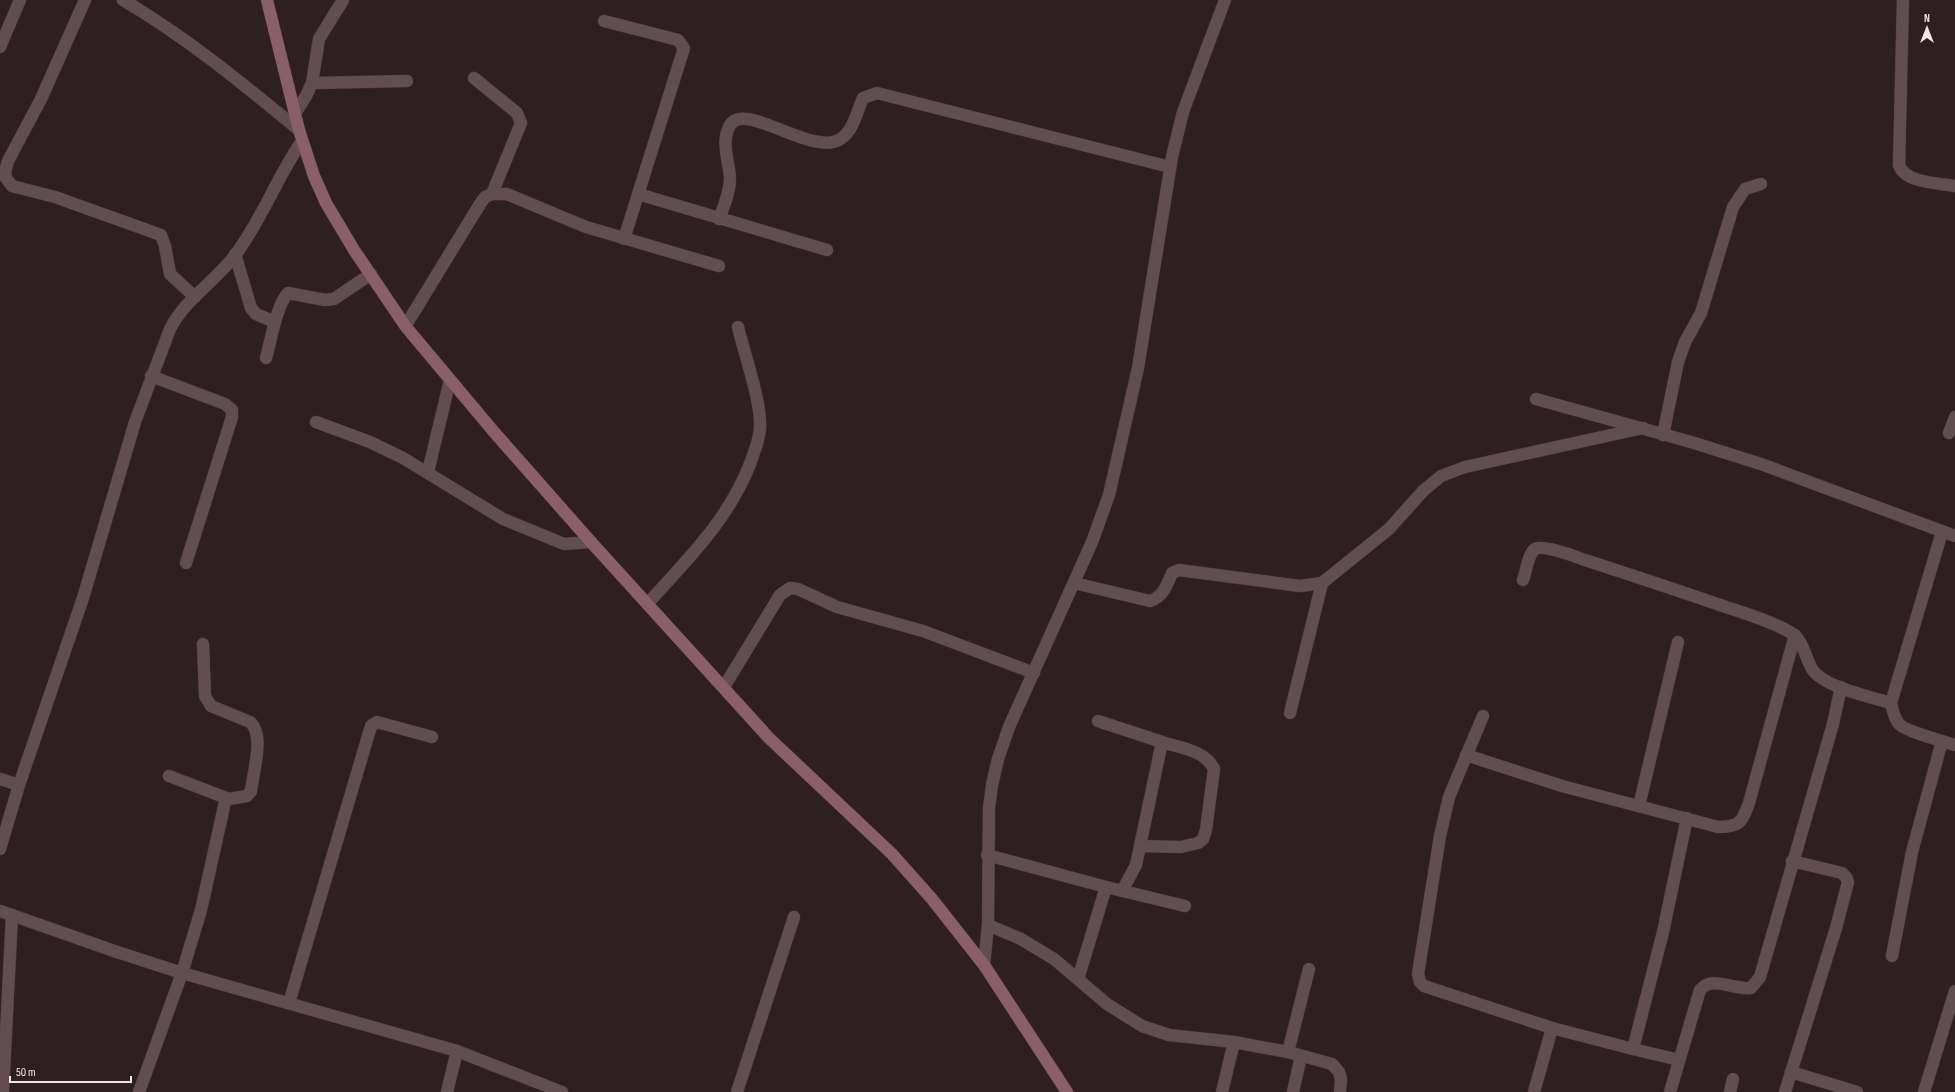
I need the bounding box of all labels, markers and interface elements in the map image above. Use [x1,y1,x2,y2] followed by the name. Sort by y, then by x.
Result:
[1907,8,1947,48] north arrow
[1924,12,1930,25] text: N
[10,1058,131,1084] scale bar
[16,1065,36,1080] text: 50 m

